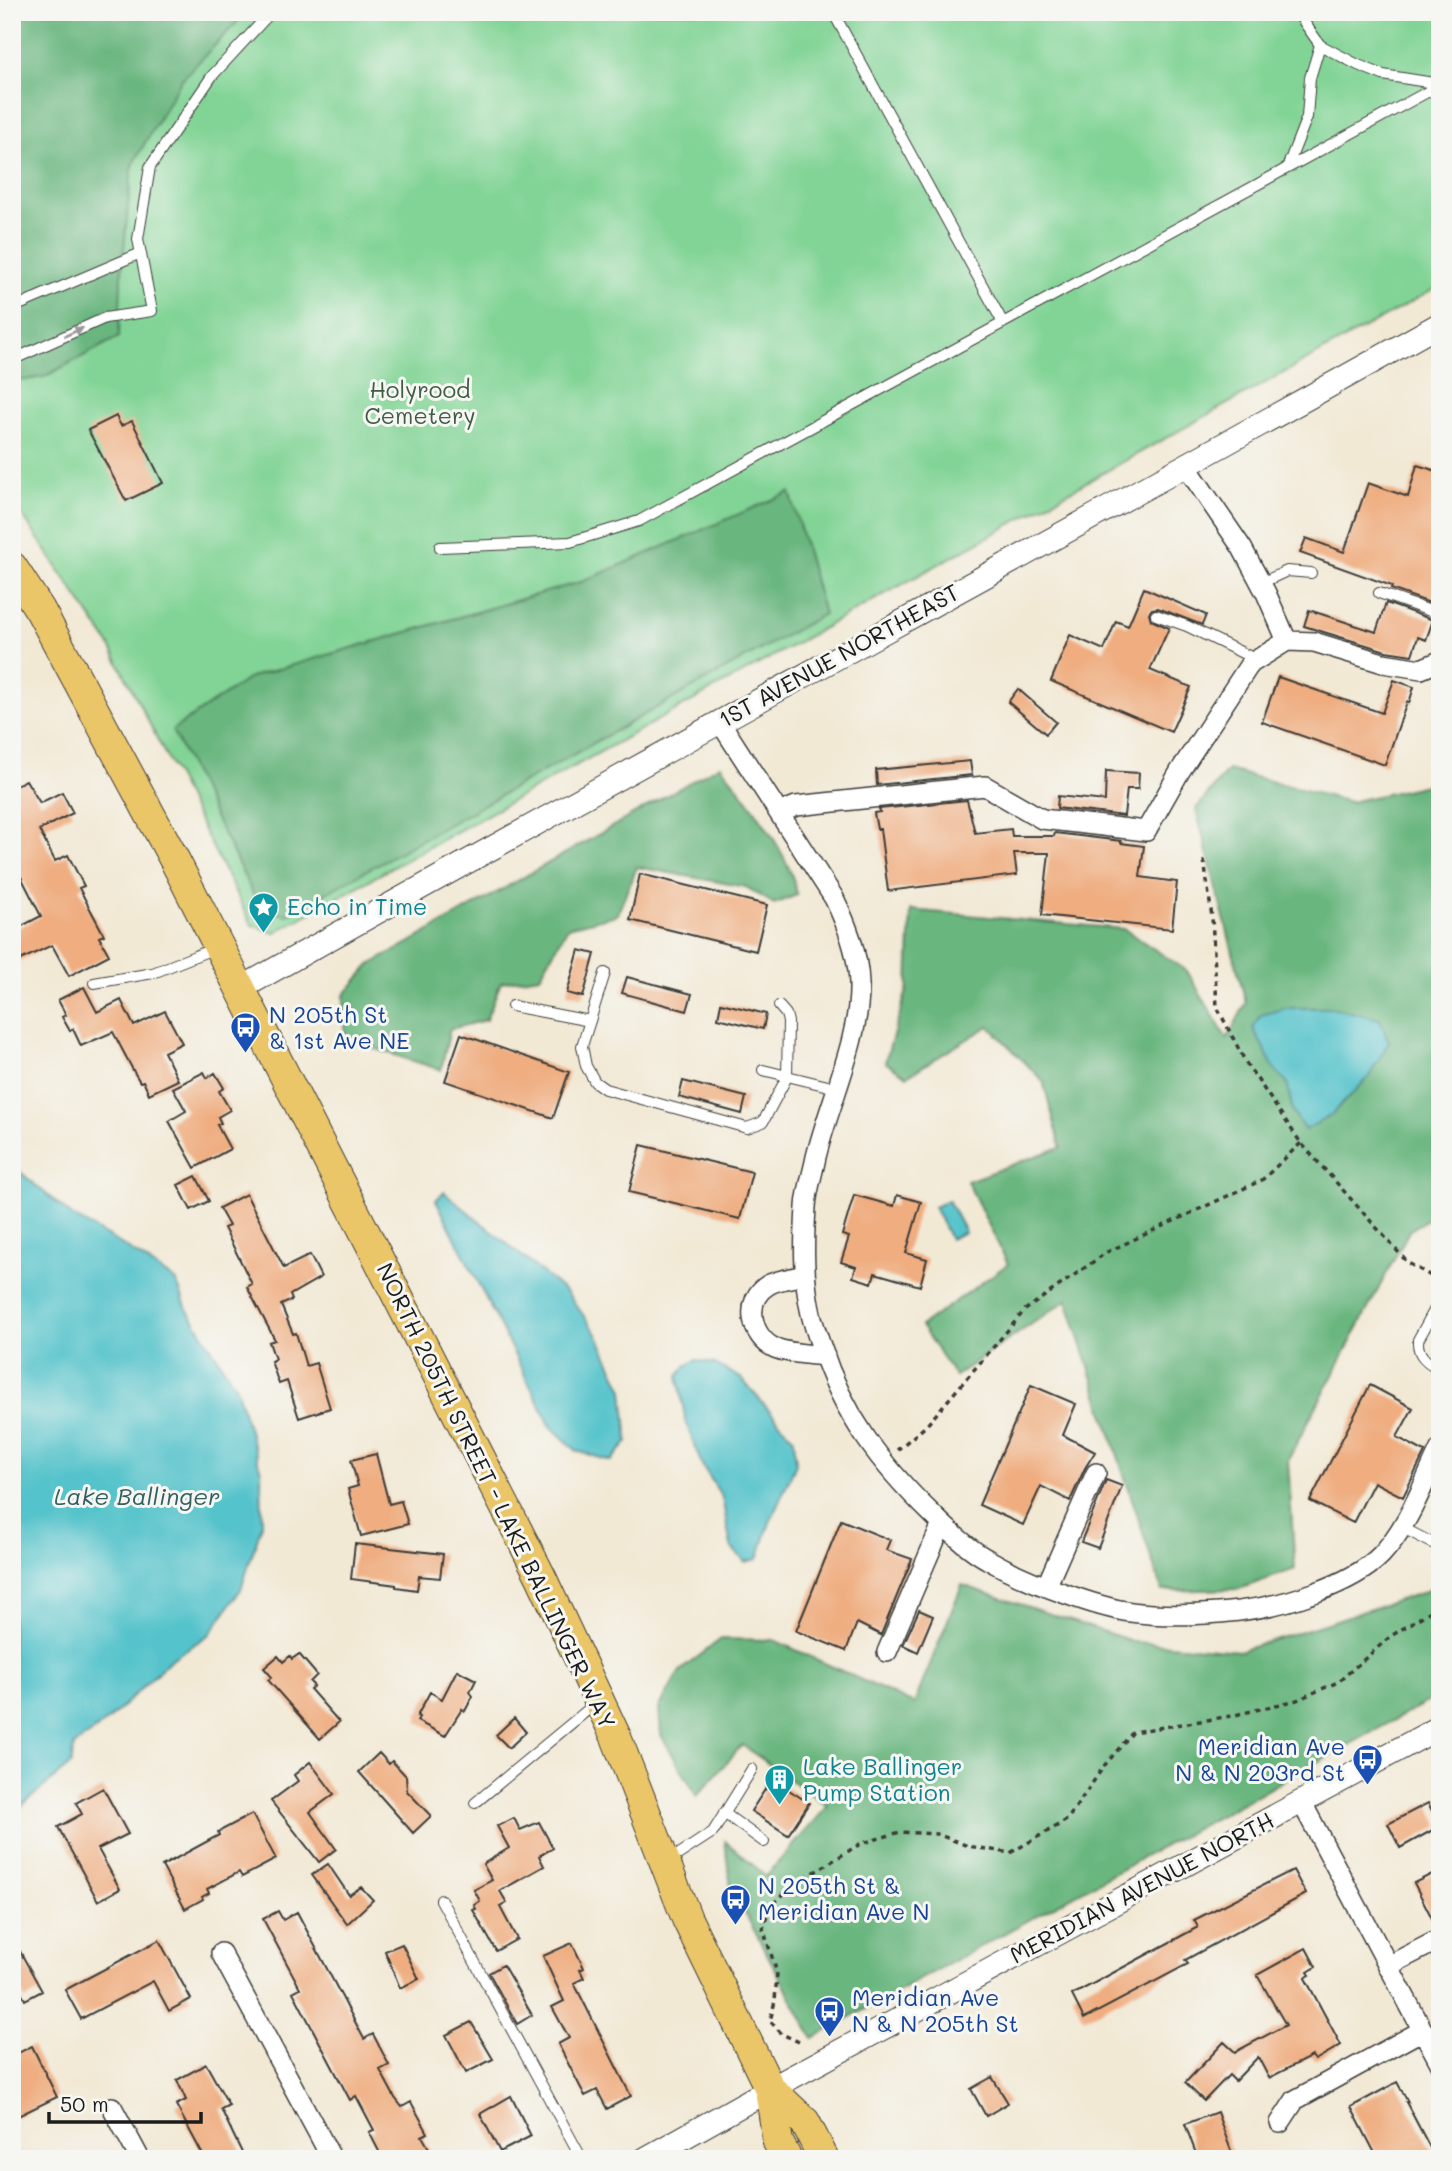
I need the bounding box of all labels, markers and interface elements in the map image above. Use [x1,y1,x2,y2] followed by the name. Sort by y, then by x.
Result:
[64,326,85,337] one-way arrow
[364,374,476,430] park label: Holyrood Cemetery
[713,576,964,734] street label: 1ST AVENUE NORTHEAST
[247,890,281,934] place icon: Echo in Time
[287,891,427,921] place label: Echo in Time
[269,999,409,1055] place label: N 205th St & 1st Ave NE
[229,1011,263,1055] bus stop icon: N 205th St & 1st Ave NE
[371,1258,623,1734] street label: NORTH 205TH STREET - LAKE BALLINGER WAY
[54,1480,220,1511] water label: Lake Ballinger
[1175,1731,1345,1787] place label: Meridian Ave N & N 203rd St
[1351,1743,1385,1787] bus stop icon: Meridian Ave N & N 203rd St
[803,1751,962,1807] place label: Lake Ballinger Pump Station
[763,1763,797,1807] building icon: Lake Ballinger Pump Station
[1004,1805,1279,1970] street label: MERIDIAN AVENUE NORTH
[758,1870,930,1926] place label: N 205th St & Meridian Ave N
[718,1882,752,1926] bus stop icon: N 205th St & Meridian Ave N
[852,1982,1019,2038] place label: Meridian Ave N & N 205th St
[812,1994,846,2038] bus stop icon: Meridian Ave N & N 205th St
[49,2080,201,2124] scale bar
[60,2090,109,2117] text: 50 m

